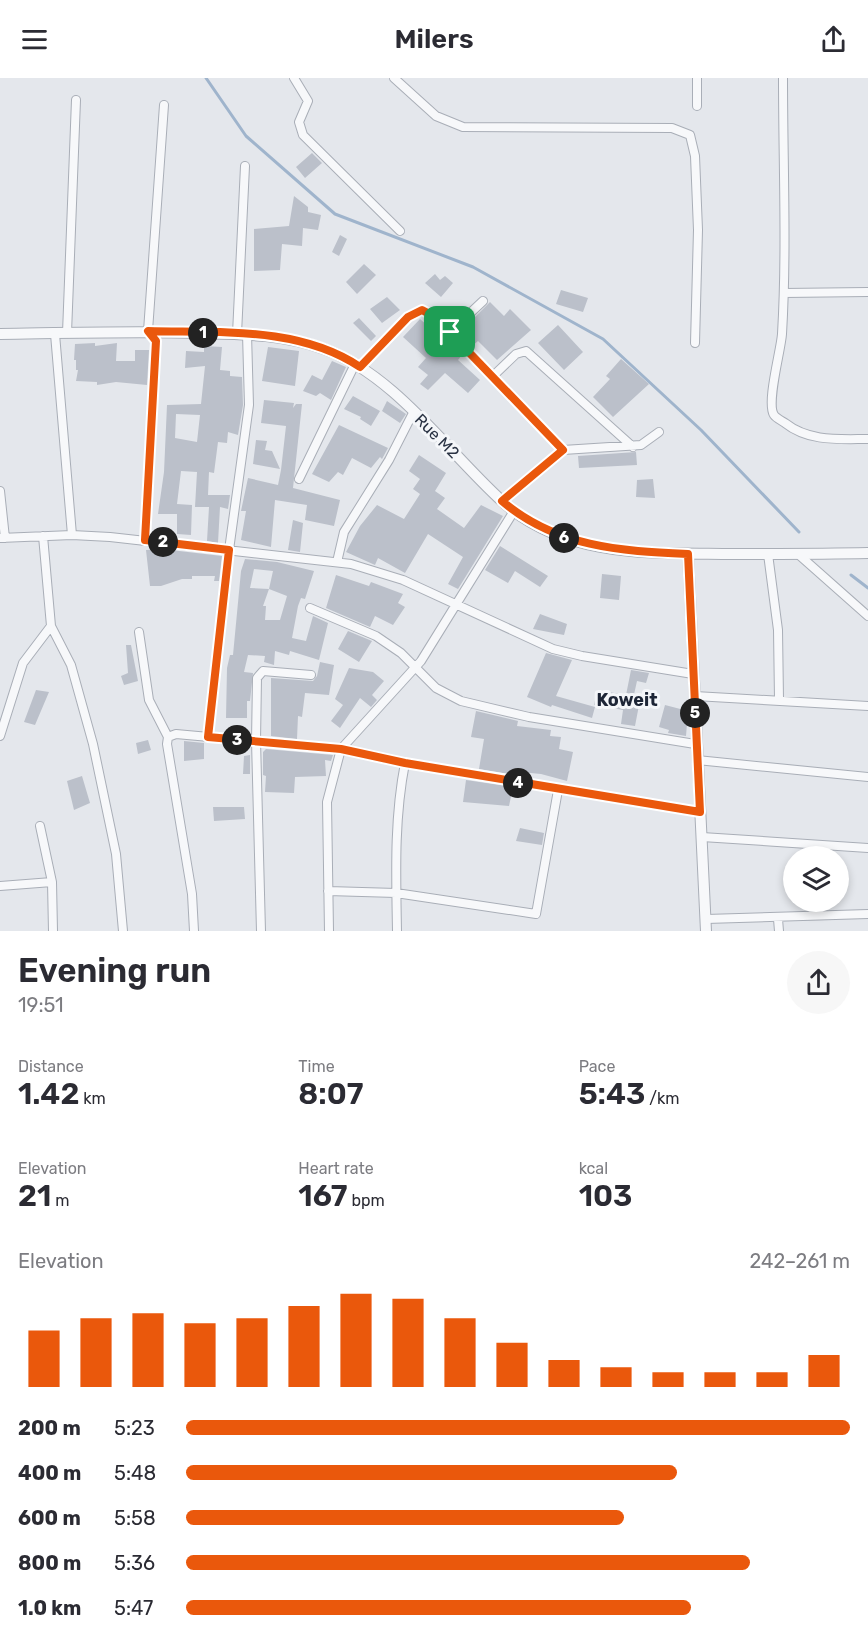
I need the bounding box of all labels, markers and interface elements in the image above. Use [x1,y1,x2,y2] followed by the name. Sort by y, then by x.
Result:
[18,23,51,56] icon: menu
[394,23,474,55] text: Milers
[817,23,850,56] icon: share
[424,306,475,357] pin
[433,315,466,348] icon: arrive
[188,318,218,348] pin: 1
[199,323,207,342] text: 1
[411,410,463,462] street label: Rue M2
[549,523,579,553] pin: 6
[148,527,178,557] pin: 2
[559,528,569,547] text: 6
[158,532,168,551] text: 2
[596,689,658,711] district label: Koweit
[680,698,710,728] pin: 5
[690,703,700,722] text: 5
[222,725,252,755] pin: 3
[232,730,242,749] text: 3
[503,768,533,798] pin: 4
[513,773,523,792] text: 4
[783,846,849,912] map controls
[783,846,849,912] button: layers
[18,951,211,990] text: Evening run
[787,951,850,1014] button: share
[18,993,64,1017] text: 19:51
[18,1057,84,1076] text: Distance
[298,1057,335,1076] text: Time
[579,1057,615,1076] text: Pace
[18,1076,79,1112] text: 1.42
[298,1076,364,1112] text: 8:07
[579,1076,645,1112] text: 5:43
[79,1089,106,1108] text: km
[645,1089,680,1108] text: /km
[18,1159,87,1178] text: Elevation
[298,1159,374,1178] text: Heart rate
[579,1159,608,1178] text: kcal
[18,1178,51,1214] text: 21
[298,1178,348,1214] text: 167
[579,1178,632,1214] text: 103
[51,1191,70,1210] text: m
[348,1191,385,1210] text: bpm
[18,1249,104,1273] text: Elevation
[750,1249,850,1273] text: 242–261 m
[18,1416,81,1440] text: 200 m
[114,1416,155,1440] text: 5:23
[18,1461,81,1485] text: 400 m
[114,1461,156,1485] text: 5:48
[18,1506,81,1530] text: 600 m
[114,1506,156,1530] text: 5:58
[18,1551,81,1575] text: 800 m
[114,1551,155,1575] text: 5:36
[18,1596,81,1620] text: 1.0 km
[114,1596,153,1620] text: 5:47

